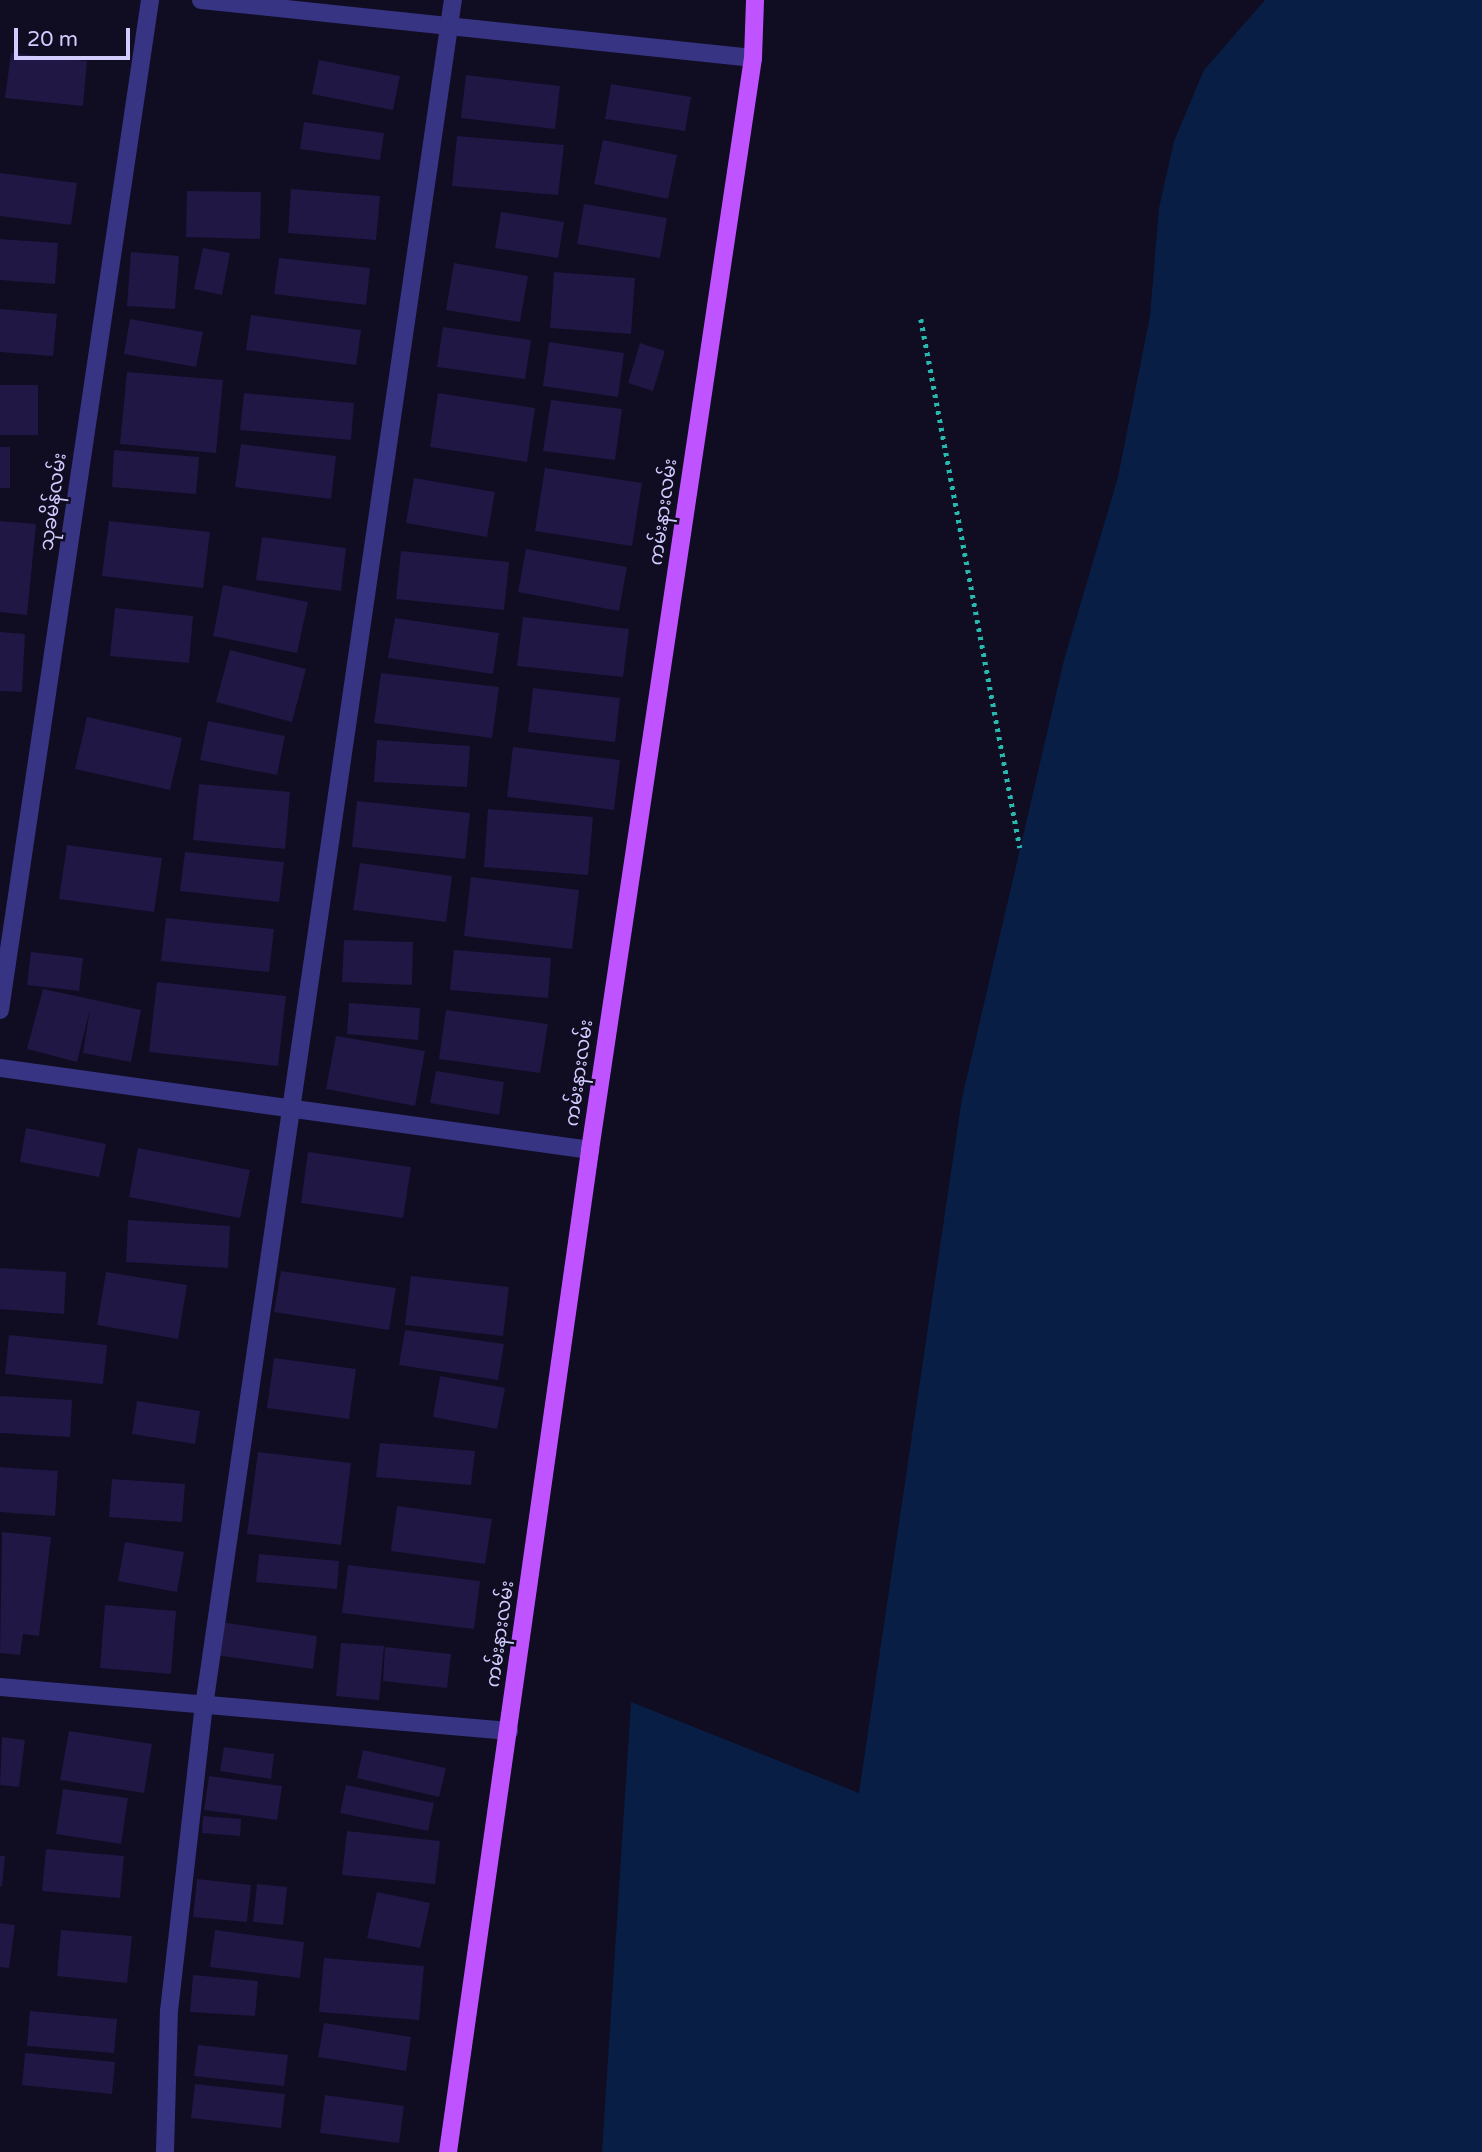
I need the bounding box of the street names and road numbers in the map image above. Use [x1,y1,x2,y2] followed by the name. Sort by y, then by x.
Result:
[36,452,72,552] street label: သုခမိန်လမ်း
[645,457,683,567] street label: ကမ်းနားလမ်း
[561,1018,599,1128] street label: ကမ်းနားလမ်း
[482,1579,520,1689] street label: ကမ်းနားလမ်း

